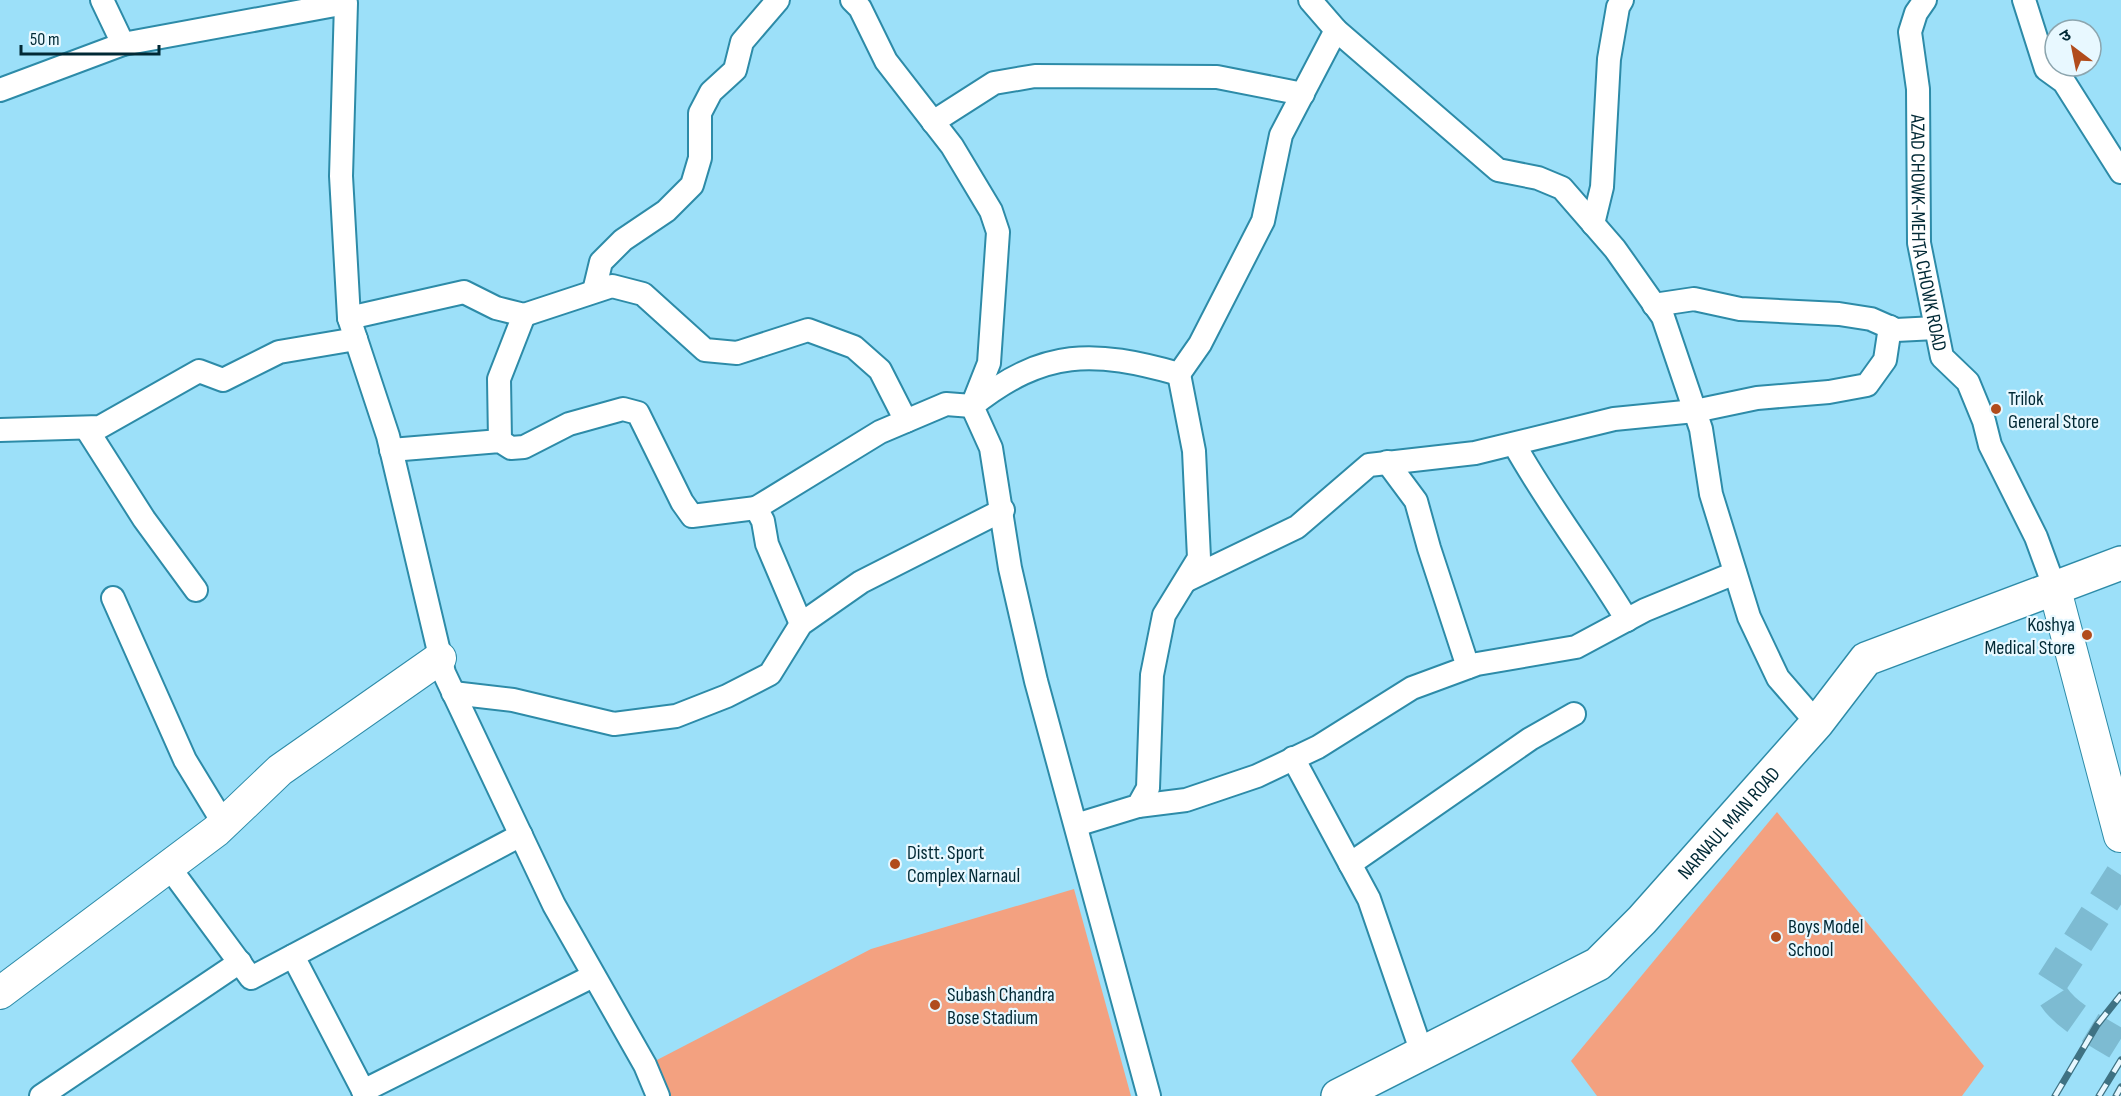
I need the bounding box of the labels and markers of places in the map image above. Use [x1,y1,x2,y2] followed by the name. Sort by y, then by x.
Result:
[2008,387,2099,434] place label: Trilok General Store
[1989,402,2003,416] marker: Trilok General Store
[1984,613,2075,660] place label: Koshya Medical Store
[2080,628,2094,642] marker: Koshya Medical Store
[907,841,1020,888] place label: Distt. Sport Complex Narnaul
[888,857,902,871] marker: Distt. Sport Complex Narnaul
[1788,915,1863,962] place label: Boys Model School
[1769,930,1783,944] marker: Boys Model School
[947,983,1055,1030] place label: Subash Chandra Bose Stadium
[928,998,942,1012] marker: Subash Chandra Bose Stadium

